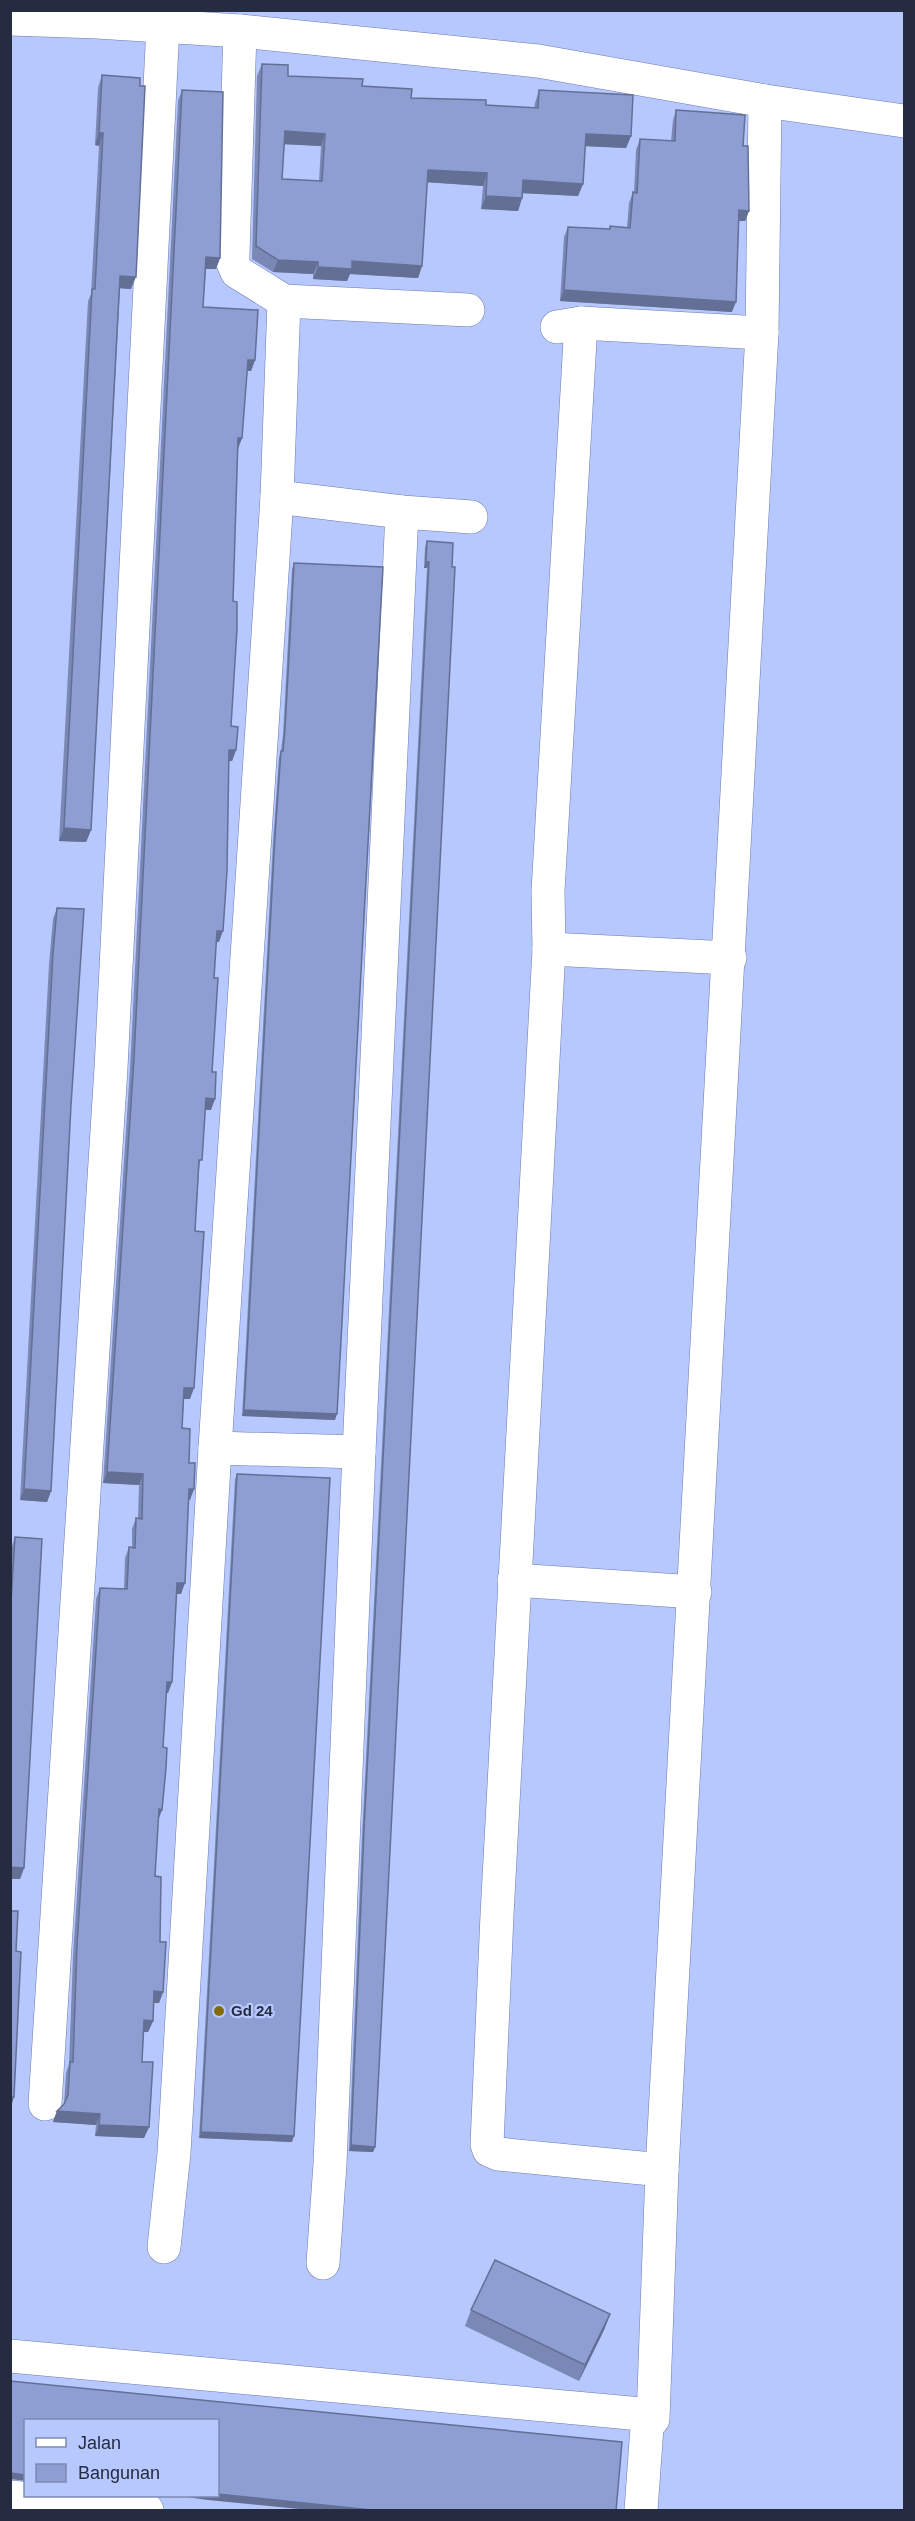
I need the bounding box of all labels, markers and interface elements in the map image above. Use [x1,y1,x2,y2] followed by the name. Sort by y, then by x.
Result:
[231,2002,273,2019] place label: Gd 24
[212,2004,226,2018] marker: Gd 24
[24,2419,219,2497] legend
[78,2433,121,2453] text: Jalan
[78,2463,160,2483] text: Bangunan

